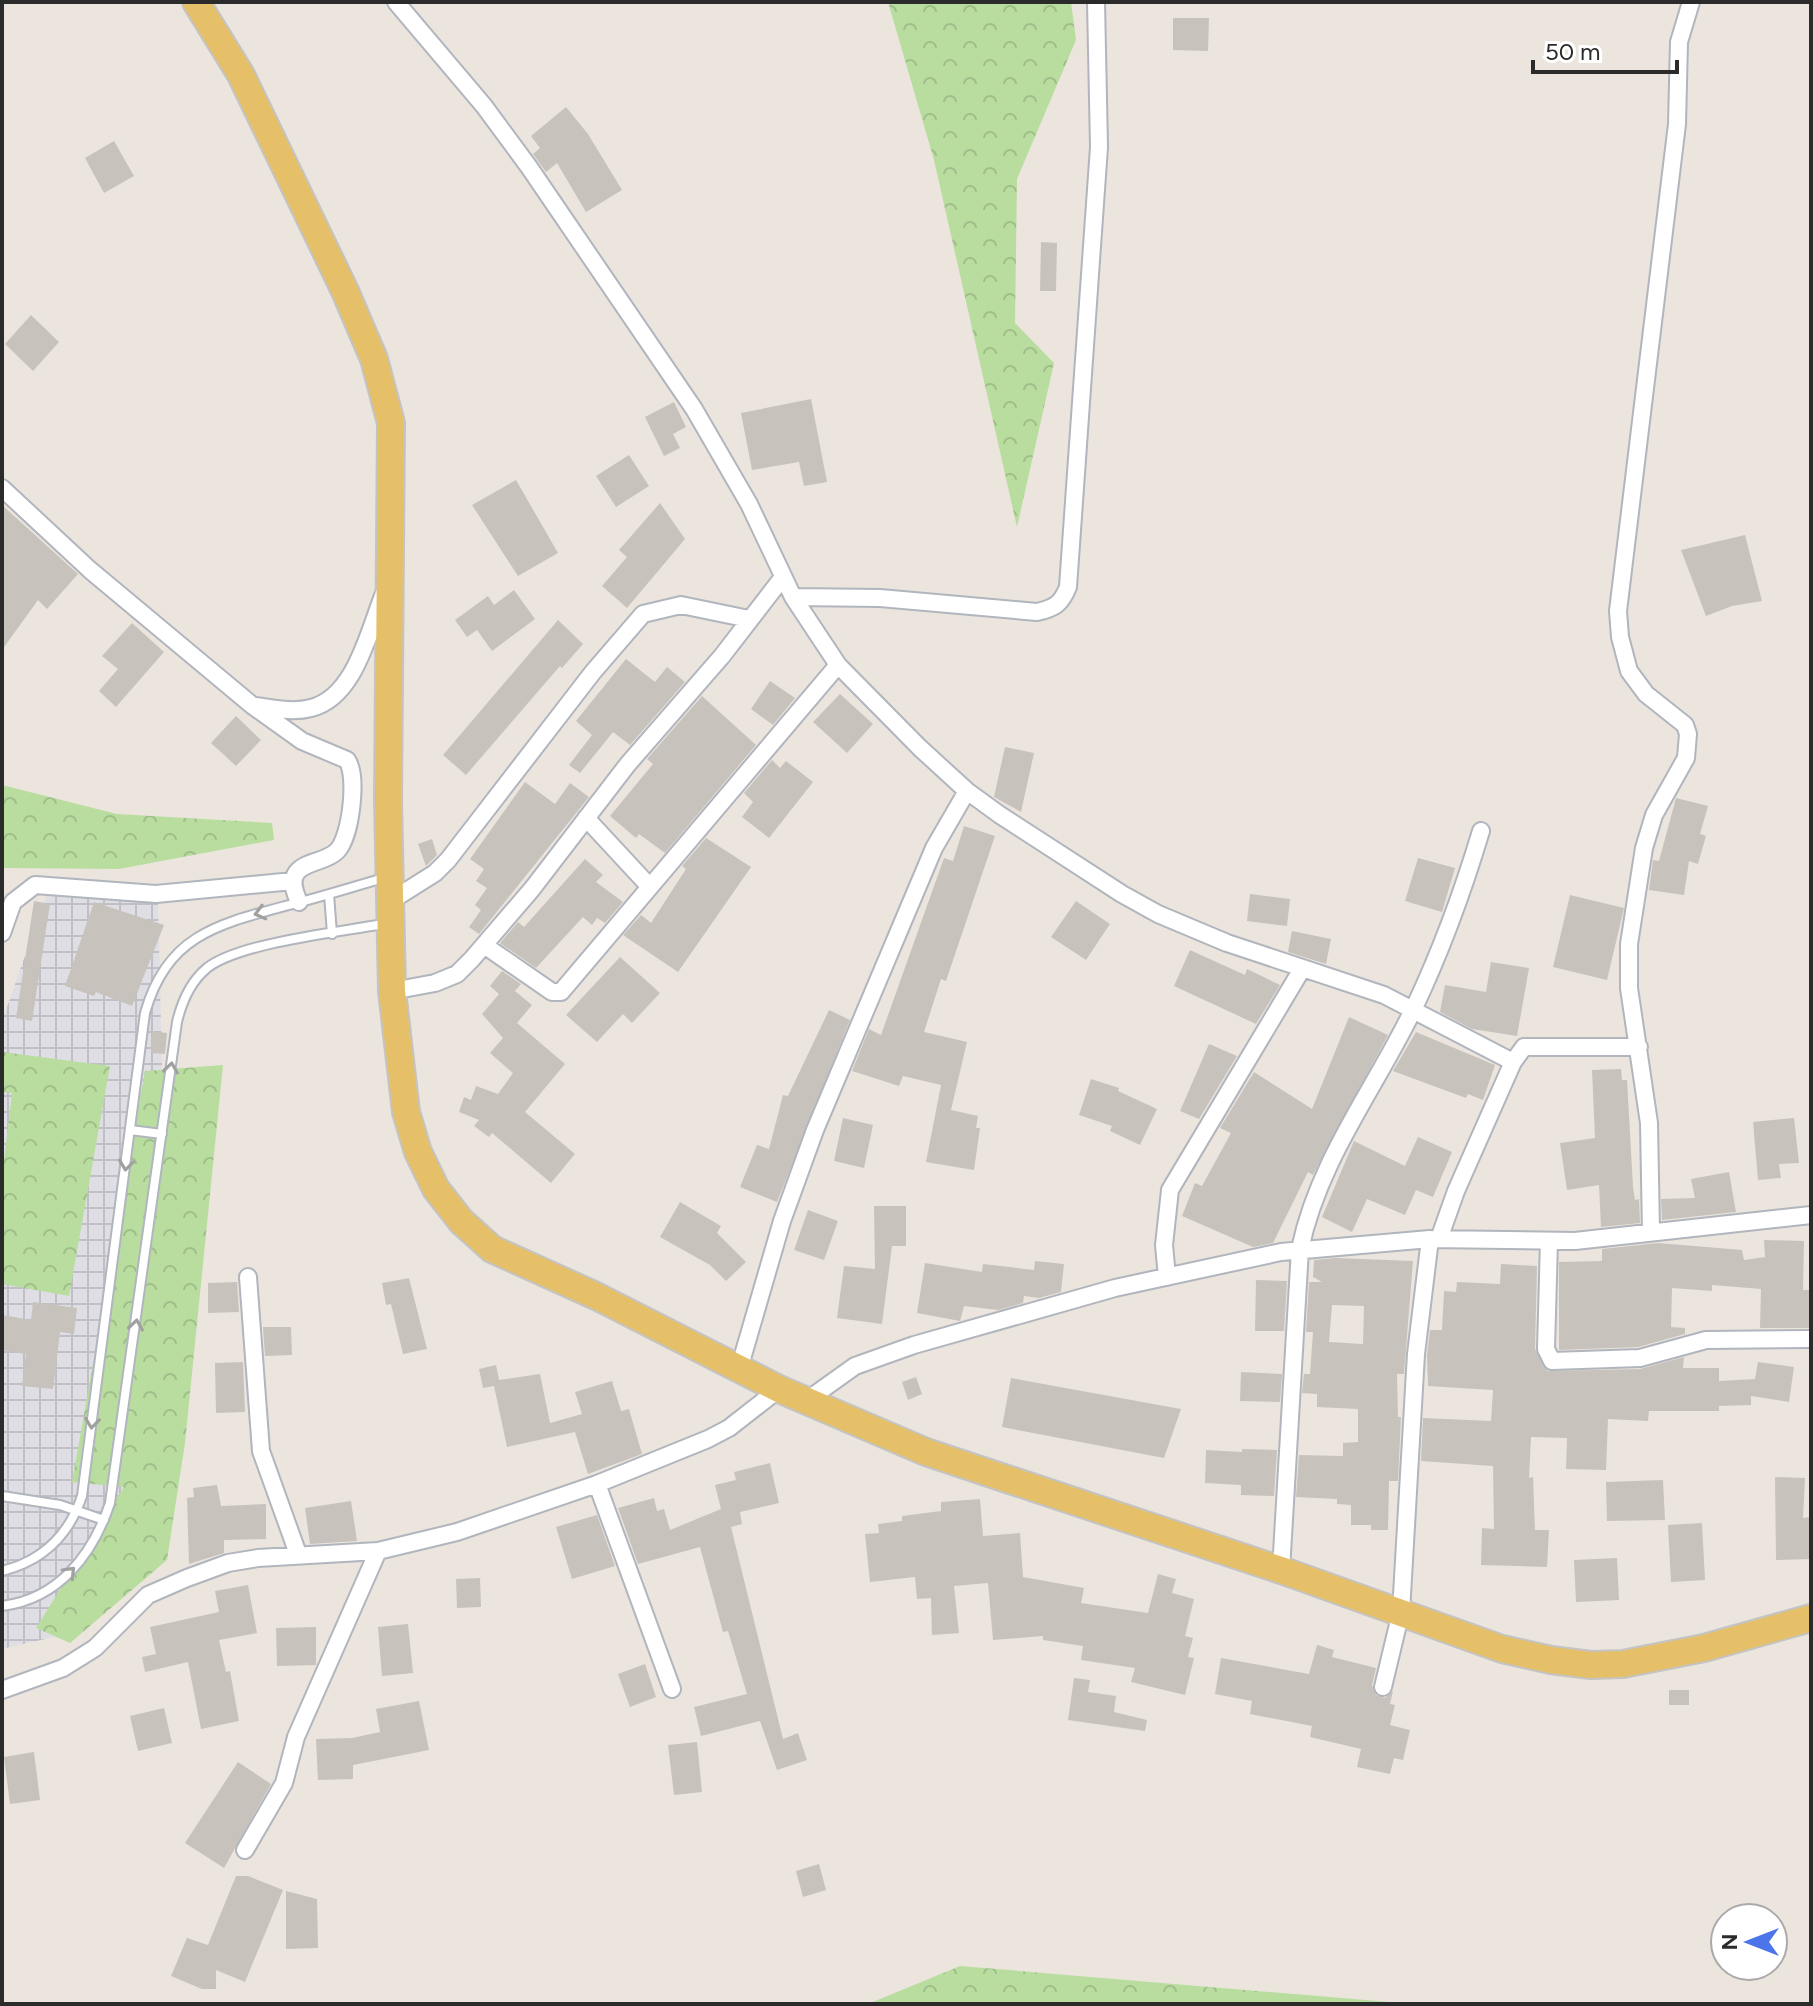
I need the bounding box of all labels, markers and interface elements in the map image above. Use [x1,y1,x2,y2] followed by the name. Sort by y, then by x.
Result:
[1533,24,1677,74] scale bar
[1545,37,1601,66] text: 50 m
[253,903,267,920] one-way arrow
[162,1061,179,1075] one-way arrow
[117,1159,134,1172] one-way arrow
[127,1318,144,1331] one-way arrow
[84,1416,101,1430] one-way arrow
[60,1567,75,1581] one-way arrow
[1709,1902,1789,1982] north arrow
[1716,1933,1743,1951] text: N

